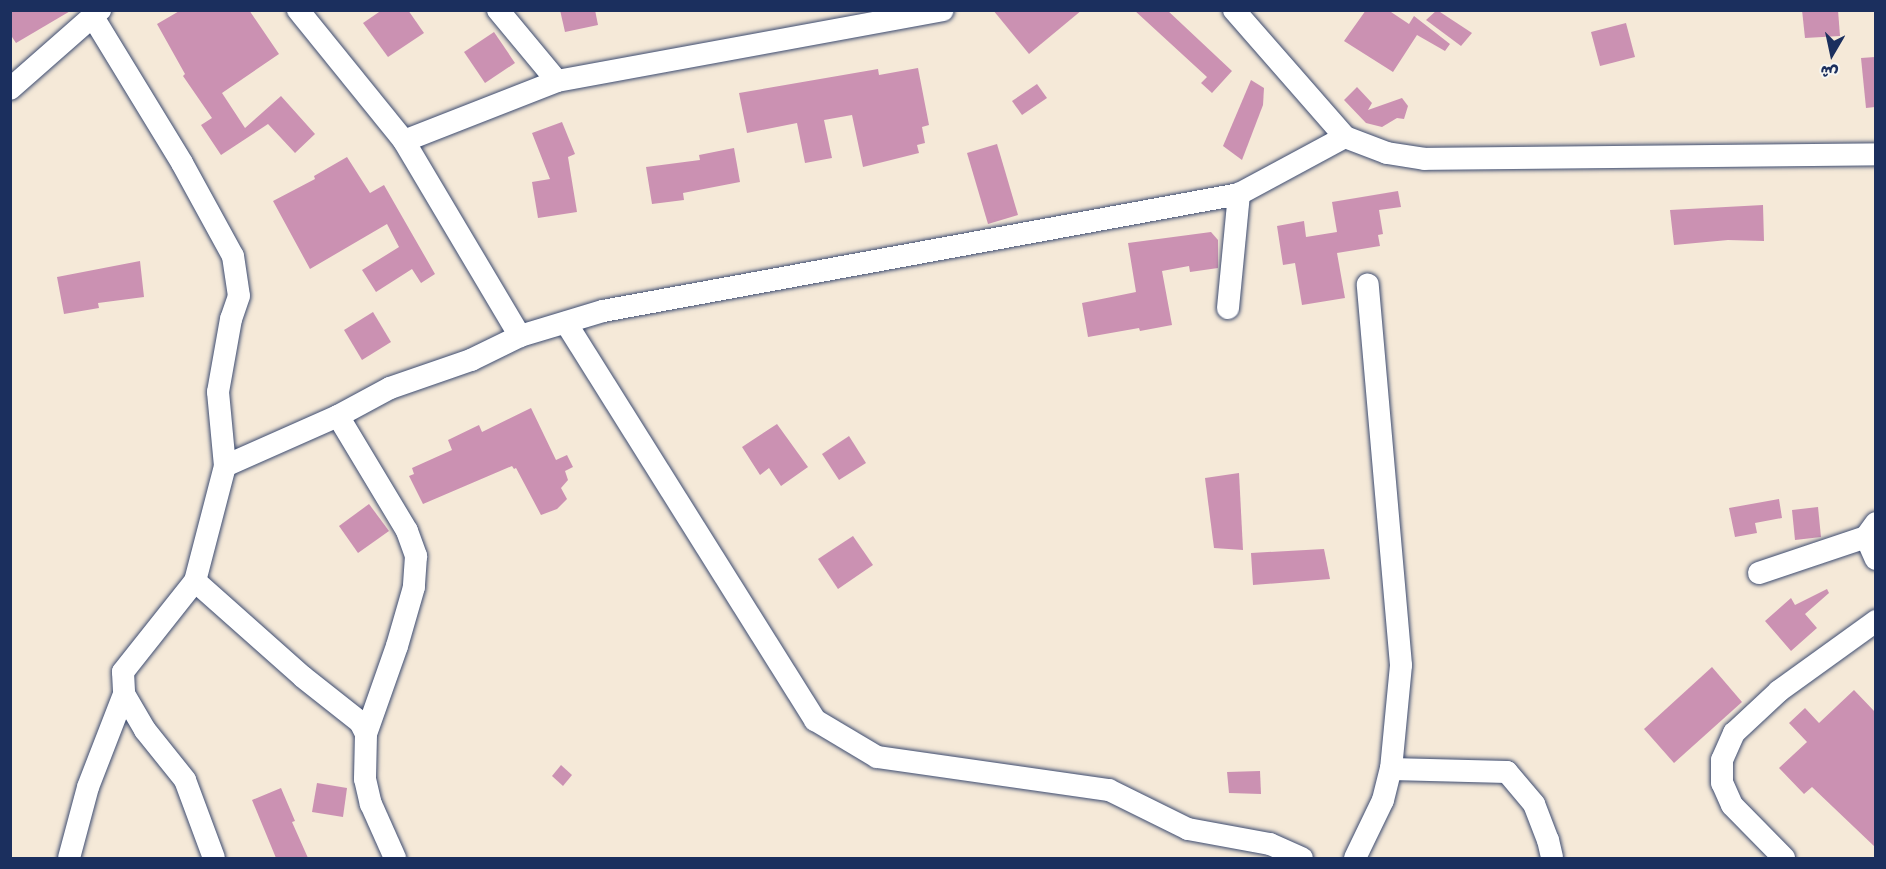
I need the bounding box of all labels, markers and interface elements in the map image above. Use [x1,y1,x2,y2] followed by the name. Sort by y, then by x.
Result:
[1802,24,1862,84] north arrow
[1819,61,1839,83] text: ش

